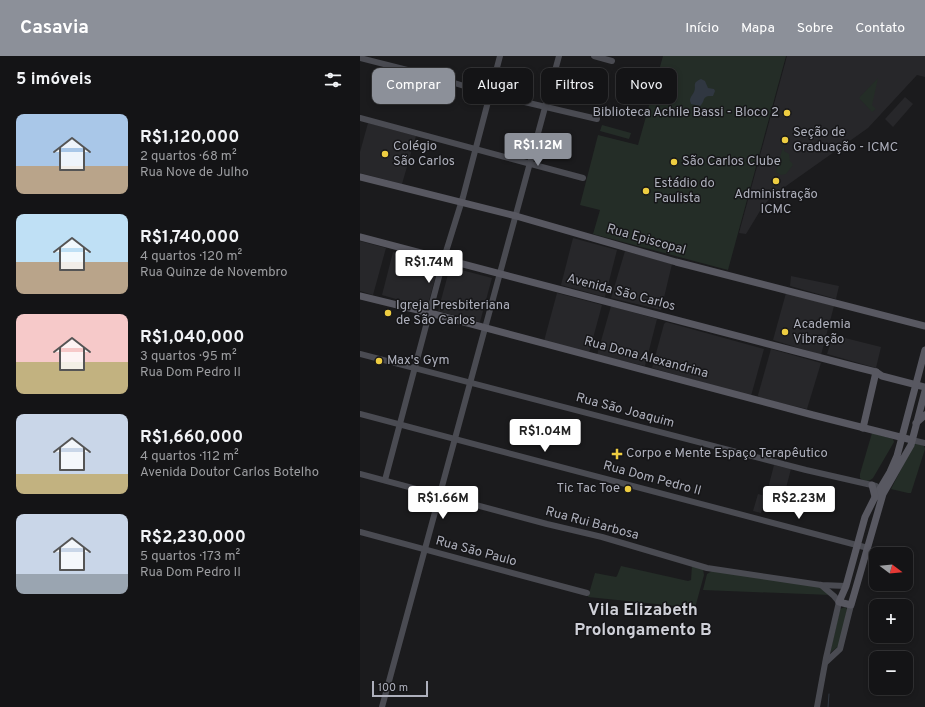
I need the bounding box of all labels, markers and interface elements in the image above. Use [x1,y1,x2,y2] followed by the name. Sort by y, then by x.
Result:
[20,16,89,40] text: Casavia
[685,20,719,37] text: Início
[741,20,775,37] text: Mapa
[797,20,833,37] text: Sobre
[855,20,905,37] text: Contato
[372,68,455,104] chip: Comprar
[463,68,533,104] chip: Alugar
[541,68,608,104] chip: Filtros
[616,68,677,104] chip: Novo
[16,69,92,91] text: 5 imóveis
[322,69,344,91] icon: filters
[592,105,779,121] place label: Biblioteca Achile Bassi - Bloco 2
[782,108,792,118] marker: Biblioteca Achile Bassi - Bloco 2
[793,125,898,156] place label: Seção de Graduação - ICMC
[140,127,239,149] text: R$1,120,000
[48,130,96,178] icon: home
[501,133,575,167] pin: R$1.12M
[780,135,790,145] marker: Seção de Graduação - ICMC
[514,138,562,154] text: R$1.12M
[393,139,455,170] place label: Colégio São Carlos
[140,149,237,165] text: 2 quartos · 68 m²
[380,149,390,159] marker: Colégio São Carlos
[682,154,781,170] place label: São Carlos Clube
[669,157,679,167] marker: São Carlos Clube
[140,165,249,181] text: Rua Nove de Julho
[654,176,715,207] place label: Estádio do Paulista
[771,176,781,186] marker: Administração ICMC
[641,186,651,196] marker: Estádio do Paulista
[734,187,818,218] place label: Administração ICMC
[605,221,687,259] street label: Rua Episcopal
[140,227,239,249] text: R$1,740,000
[48,230,96,278] icon: home
[140,249,242,265] text: 4 quartos · 120 m²
[392,250,466,284] pin: R$1.74M
[405,255,453,271] text: R$1.74M
[140,265,287,281] text: Rua Quinze de Novembro
[565,271,677,315] street label: Avenida São Carlos
[396,298,510,329] place label: Igreja Presbiteriana de São Carlos
[383,308,393,318] marker: Igreja Presbiteriana de São Carlos
[793,317,851,348] place label: Academia Vibração
[140,327,244,349] text: R$1,040,000
[780,327,790,337] marker: Academia Vibração
[48,330,96,378] icon: home
[582,334,710,382] street label: Rua Dona Alexandrina
[140,349,237,365] text: 3 quartos · 95 m²
[387,353,449,369] place label: Max's Gym
[374,356,384,366] marker: Max's Gym
[140,365,241,381] text: Rua Dom Pedro II
[574,390,676,432] street label: Rua São Joaquim
[508,419,582,453] pin: R$1.04M
[519,424,571,440] text: R$1.04M
[140,427,243,449] text: R$1,660,000
[48,430,96,478] icon: home
[626,446,828,462] place label: Corpo e Mente Espaço Terapêutico
[611,448,623,460] marker: Corpo e Mente Espaço Terapêutico
[140,449,239,465] text: 4 quartos · 112 m²
[601,458,703,500] street label: Rua Dom Pedro II
[140,465,319,481] text: Avenida Doutor Carlos Botelho
[556,481,620,497] place label: Tic Tac Toe
[623,484,633,494] marker: Tic Tac Toe
[406,486,480,520] pin: R$1.66M
[762,486,836,520] pin: R$2.23M
[417,491,469,507] text: R$1.66M
[772,491,826,507] text: R$2.23M
[544,504,640,544] street label: Rua Rui Barbosa
[140,527,246,549] text: R$2,230,000
[48,530,96,578] icon: home
[434,533,518,571] street label: Rua São Paulo
[869,547,913,591] north arrow
[869,547,913,695] map controls
[140,549,240,565] text: 5 quartos · 173 m²
[140,565,241,581] text: Rua Dom Pedro II
[869,599,913,643] button: +
[574,600,712,642] district label: Vila Elizabeth Prolongamento B
[869,651,913,695] button: −
[372,679,428,698] scale bar
[378,681,408,695] text: 100 m

